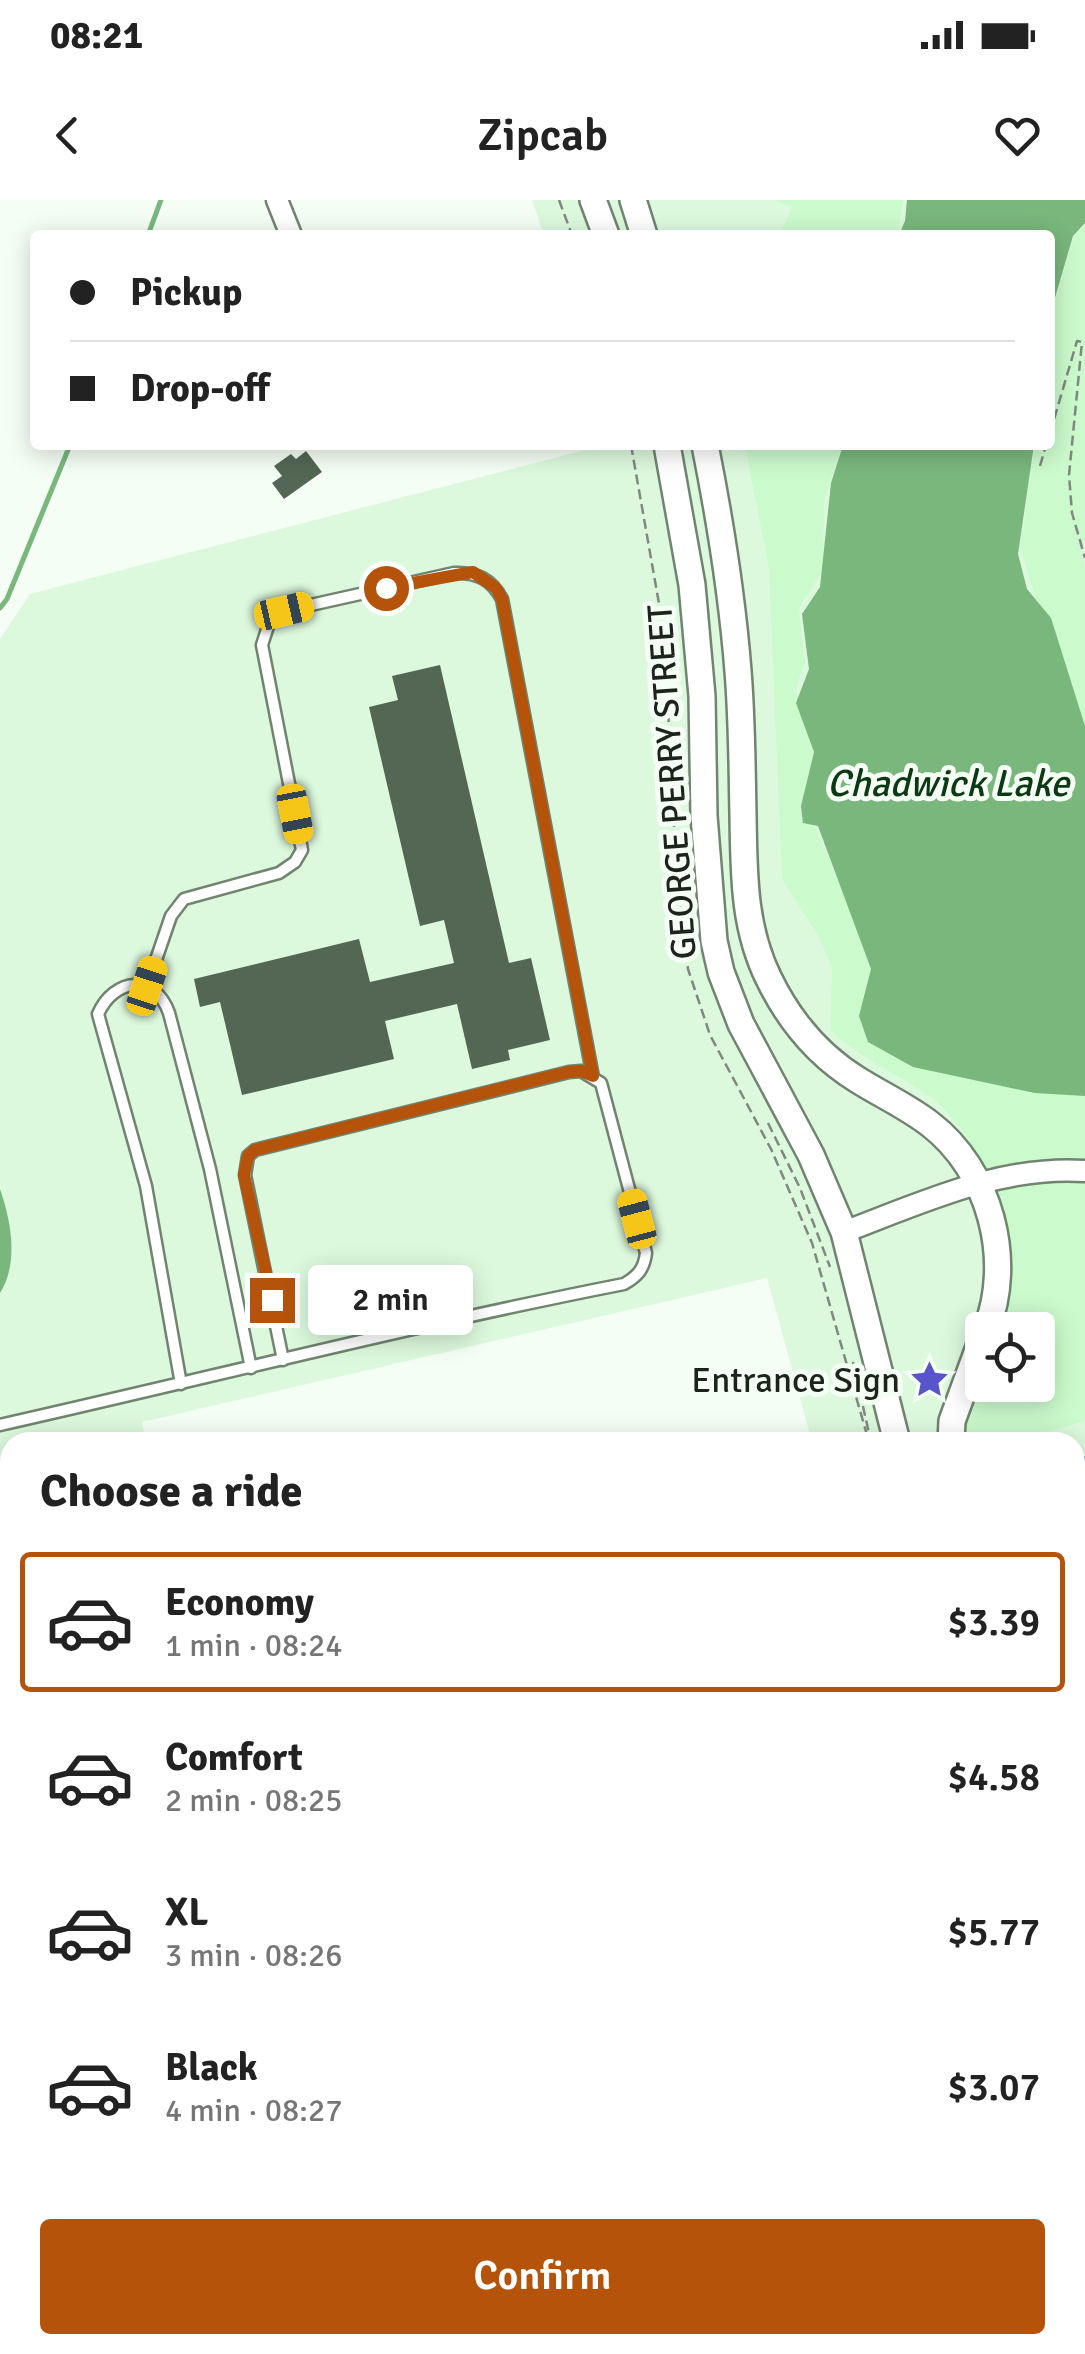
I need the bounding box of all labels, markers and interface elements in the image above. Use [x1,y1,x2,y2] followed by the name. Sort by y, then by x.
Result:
[50,12,143,59] text: 08:21
[40,108,95,163] icon: back
[477,108,608,163] text: Zipcab
[990,108,1045,163] icon: heart
[130,269,242,316] text: Pickup
[130,365,270,412] text: Drop-off
[364,566,409,611] route start
[251,590,317,632] car
[638,603,706,961] street label: GEORGE PERRY STREET
[827,760,1071,807] water label: Chadwick Lake
[275,782,315,846] car
[123,953,171,1019] car
[615,1186,659,1252] car
[307,1265,472,1335] callout: 2 min
[250,1278,295,1323] route end
[352,1280,429,1319] text: 2 min
[965,1312,1055,1402] map controls
[965,1312,1055,1402] button: locate
[691,1359,900,1402] place label: Entrance Sign
[909,1359,951,1401] place icon: Entrance Sign
[40,1464,303,1519] text: Choose a ride
[45,1577,135,1667] icon: car
[165,1579,314,1626] text: Economy
[947,1599,1040,1646] text: $3.39
[165,1626,343,1665] text: 1 min · 08:24
[45,1732,135,1822] icon: car
[165,1734,303,1781] text: Comfort
[947,1754,1040,1801] text: $4.58
[165,1781,343,1820] text: 2 min · 08:25
[45,1887,135,1977] icon: car
[165,1889,208,1936] text: XL
[947,1909,1040,1956] text: $5.77
[165,1936,343,1975] text: 3 min · 08:26
[45,2042,135,2132] icon: car
[165,2044,258,2091] text: Black
[947,2064,1040,2111] text: $3.07
[165,2091,343,2130] text: 4 min · 08:27
[40,2219,1045,2334] button: Confirm

